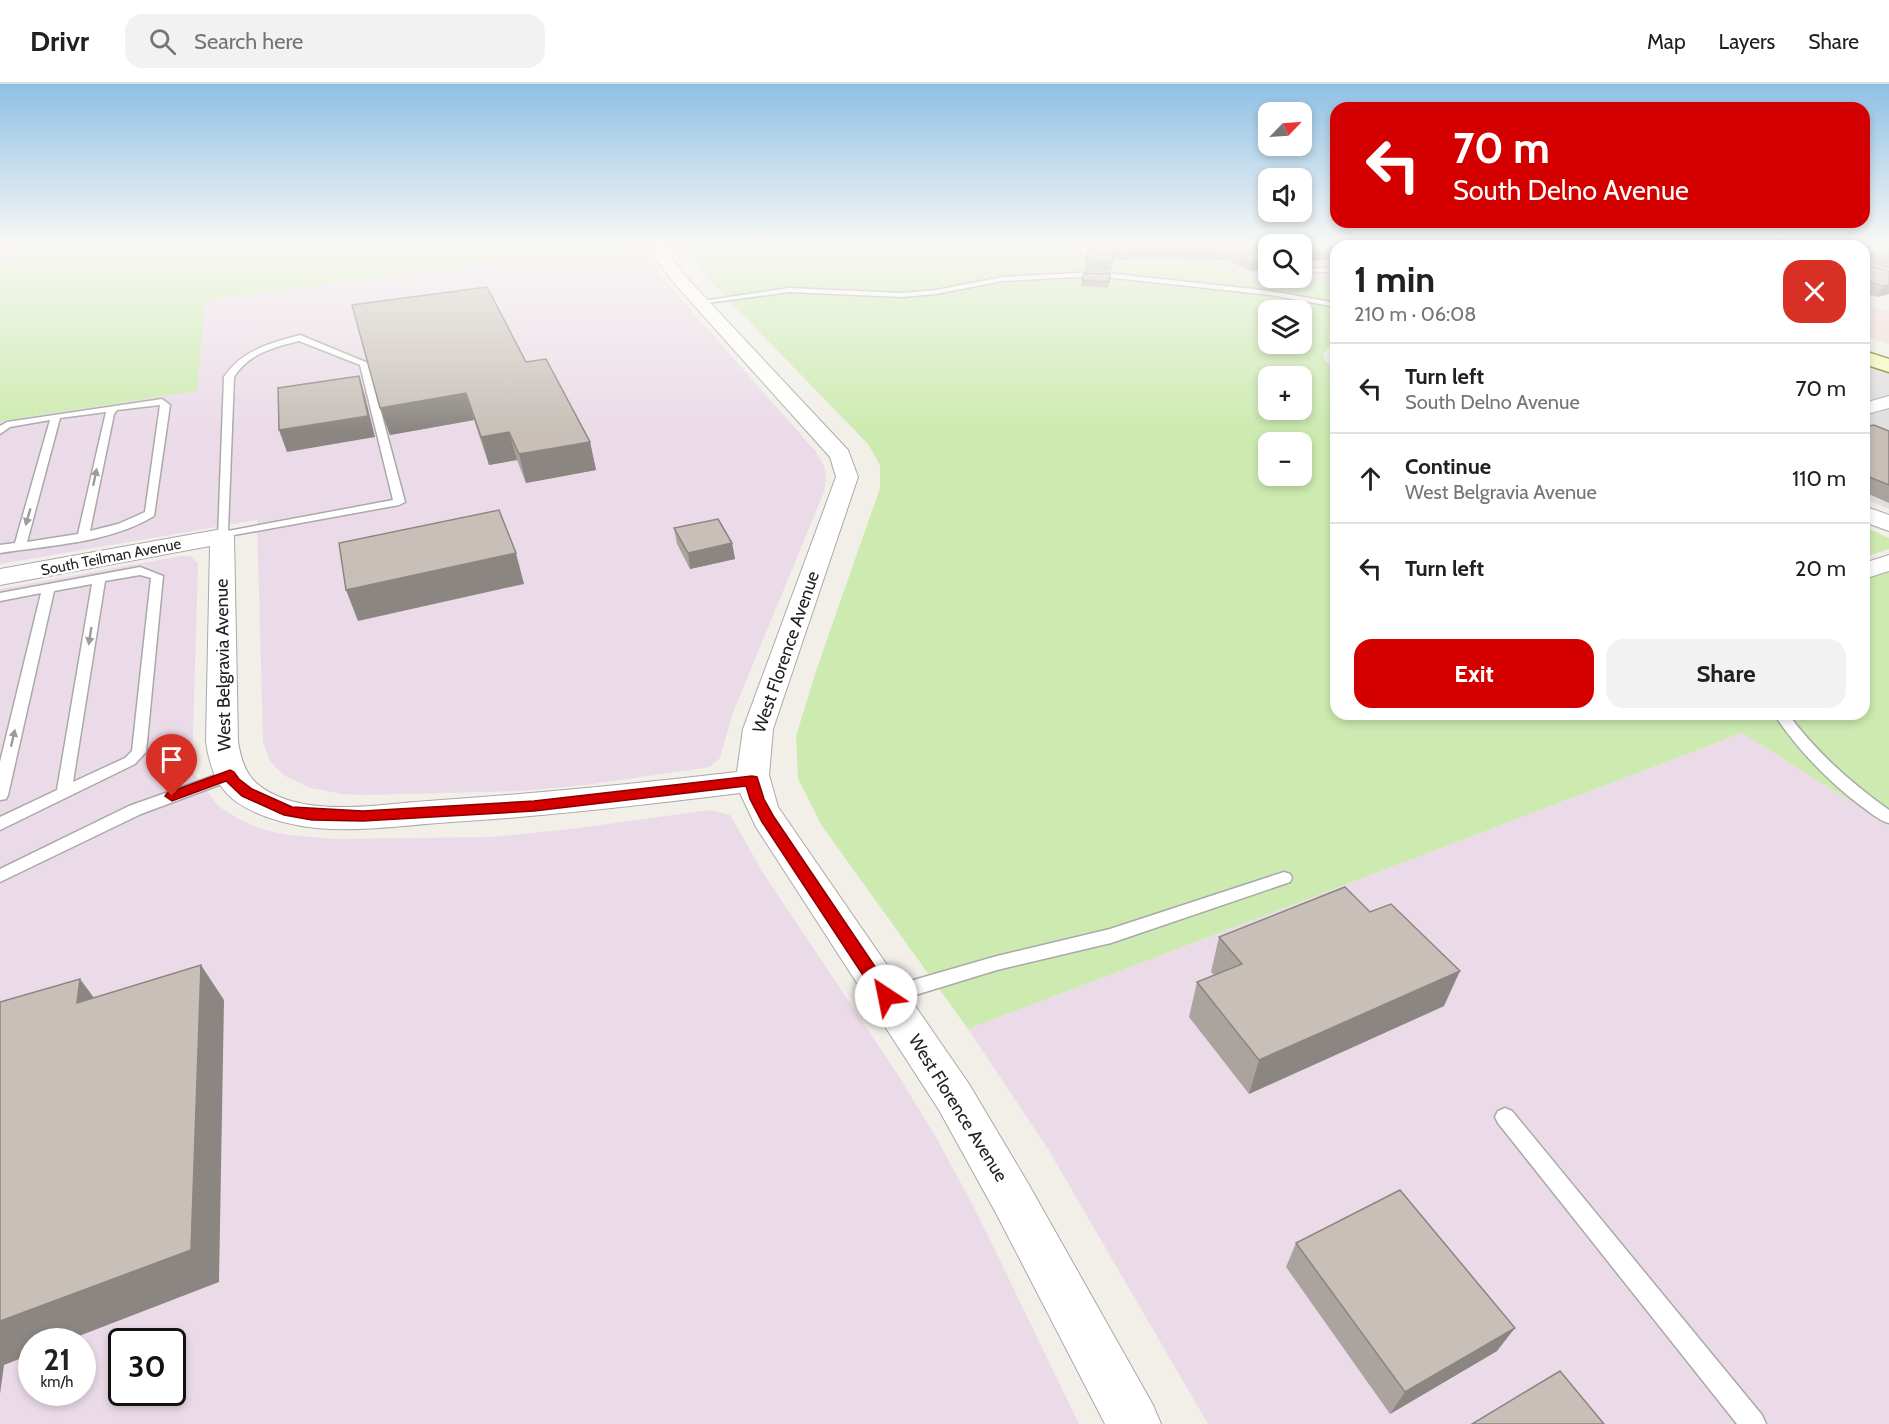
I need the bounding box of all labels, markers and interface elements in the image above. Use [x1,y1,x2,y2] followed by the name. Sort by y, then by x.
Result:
[125,14,545,68] search box
[30,24,89,58] text: Drivr
[146,25,179,58] icon: search
[194,28,303,55] text: Search here
[1647,29,1686,54] text: Map
[1719,29,1775,54] text: Layers
[1808,29,1859,54] text: Share
[1258,102,1312,156] north arrow
[1258,102,1312,486] map controls
[1453,122,1550,174] text: 70 m
[1354,126,1432,204] icon: left
[1258,168,1312,222] button: sound
[1453,174,1689,207] text: South Delno Avenue
[1258,234,1312,288] button: search
[1354,257,1435,301] text: 1 min
[1783,260,1846,323] button: close
[1258,300,1312,354] button: layers
[1354,302,1476,326] text: 210 m · 06:08
[1405,363,1484,390] text: Turn left
[1258,366,1312,420] button: +
[1354,372,1387,405] icon: left
[1796,375,1846,402] text: 70 m
[1405,390,1580,414] text: South Delno Avenue
[1258,432,1312,486] button: −
[1405,453,1491,480] text: Continue
[1354,462,1387,495] icon: ahead
[1792,465,1846,492] text: 110 m
[91,468,101,487] one-way arrow
[1405,480,1597,504] text: West Belgravia Avenue
[23,508,32,526] one-way arrow
[39,535,183,579] street label: South Teilman Avenue
[1354,552,1387,585] icon: left
[1405,555,1484,582] text: Turn left
[1795,555,1846,582] text: 20 m
[748,568,824,736] street label: West Florence Avenue
[210,579,236,751] street label: West Belgravia Avenue
[85,627,94,646] one-way arrow
[1354,639,1594,708] button: Exit
[1606,639,1846,708] button: Share
[9,729,19,748] one-way arrow
[146,734,197,796] pin
[155,743,188,776] icon: arrive
[854,964,918,1028] position arrow
[904,1030,1012,1186] street label: West Florence Avenue
[108,1328,186,1406] speed limit sign: 30
[44,1341,70,1378] text: 21
[41,1373,73,1391] text: km/h

